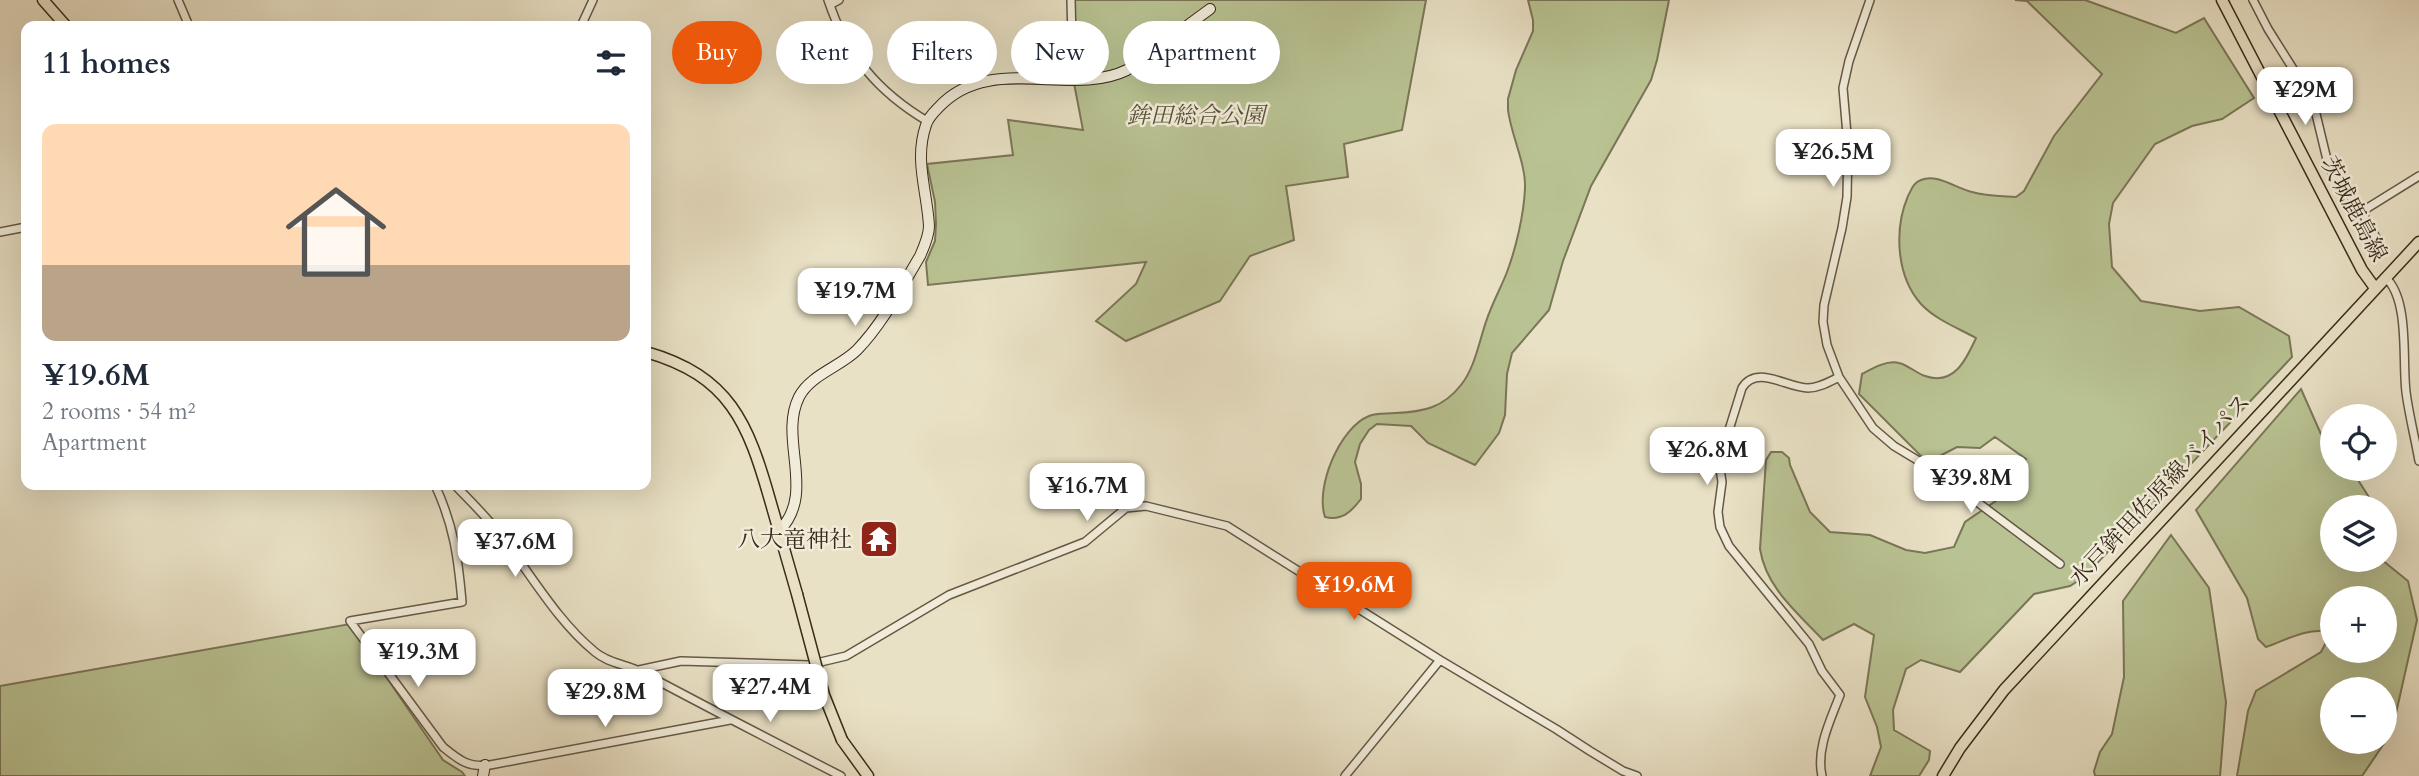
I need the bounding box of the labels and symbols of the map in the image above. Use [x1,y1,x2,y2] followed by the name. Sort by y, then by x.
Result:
[2264,68,2346,127] pin: ¥29M
[1127,100,1269,131] park label: 鉾田総合公園
[1776,130,1890,189] pin: ¥26.5M
[2313,151,2395,267] street label: 茨城鹿島線
[798,268,912,328] pin: ¥19.7M
[2063,387,2257,593] street label: 水戸鉾田佐原線バイパス
[1650,428,1764,487] pin: ¥26.8M
[1914,456,2028,515] pin: ¥39.8M
[1030,463,1144,523] pin: ¥16.7M
[858,518,900,560] temple icon: 八大竜神社
[458,520,572,579] pin: ¥37.6M
[737,524,852,555] place label: 八大竜神社
[1297,562,1411,622] pin: ¥19.6M
[361,630,475,689] pin: ¥19.3M
[713,664,827,724] pin: ¥27.4M
[548,670,662,729] pin: ¥29.8M

